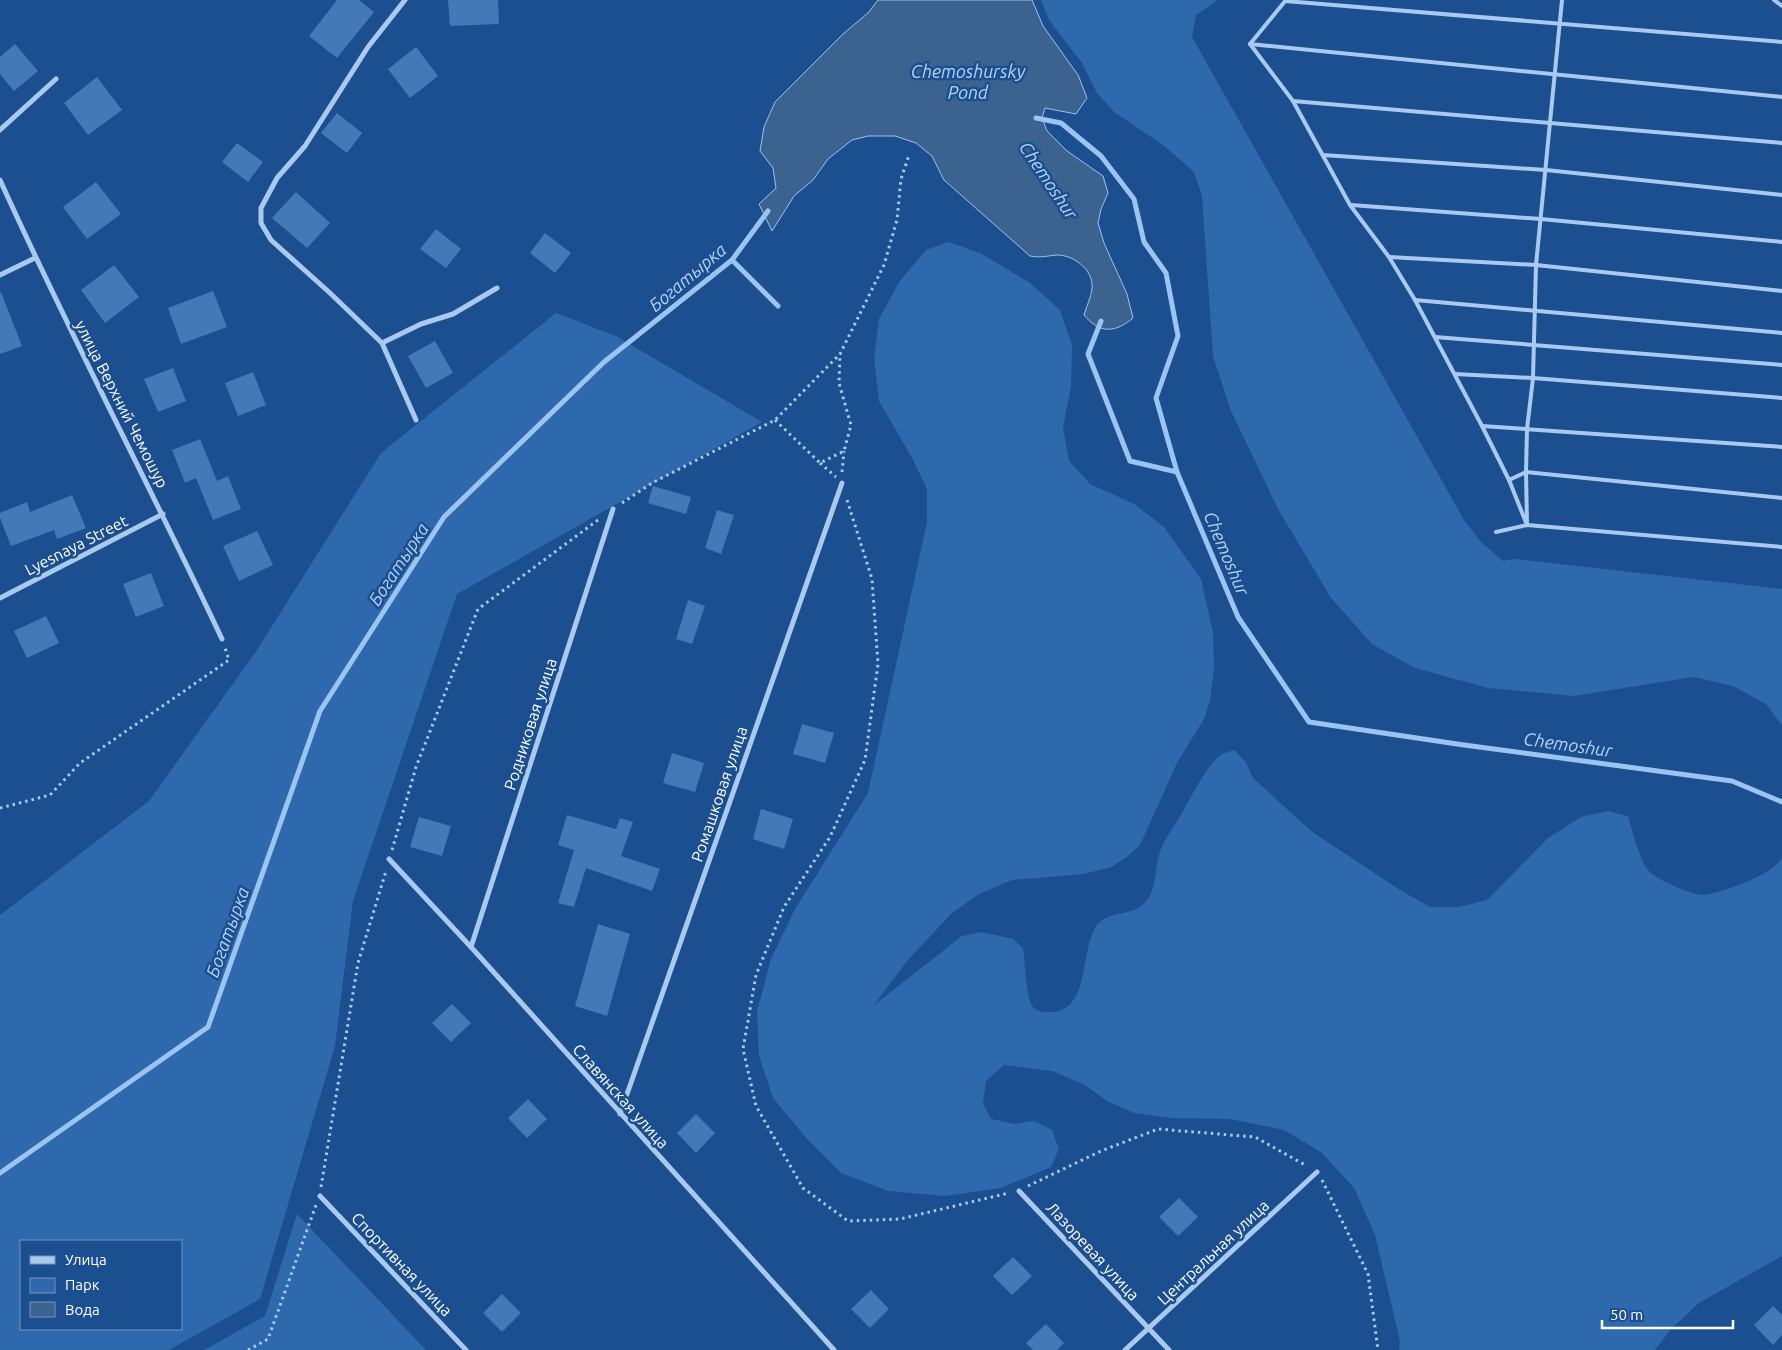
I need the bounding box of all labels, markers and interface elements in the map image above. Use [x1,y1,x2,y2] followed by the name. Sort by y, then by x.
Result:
[911,61,1026,102] water label: Chemoshursky Pond
[1016,137,1083,223] water label: Chemoshur
[644,239,730,315] water label: Богатырка
[72,317,172,491] street label: улица Верхний Чемошур
[1200,508,1254,599] water label: Chemoshur
[22,511,131,579] street label: Lyesnaya Street
[364,519,432,609] water label: Богатырка
[500,656,560,792] street label: Родниковая улица
[687,724,751,864] street label: Ромашковая улица
[1522,728,1615,760] water label: Chemoshur
[201,884,253,980] water label: Богатырка
[569,1040,673,1152] street label: Славянская улица
[1154,1196,1272,1308] street label: Центральная улица
[1043,1198,1143,1304] street label: Лазоревая улица
[348,1209,456,1319] street label: Спортивная улица
[20,1240,182,1330] legend
[65,1251,107,1268] text: Улица
[65,1276,100,1293] text: Парк
[1602,1298,1733,1330] scale bar
[65,1301,100,1318] text: Вода
[1610,1306,1643,1323] text: 50 m

